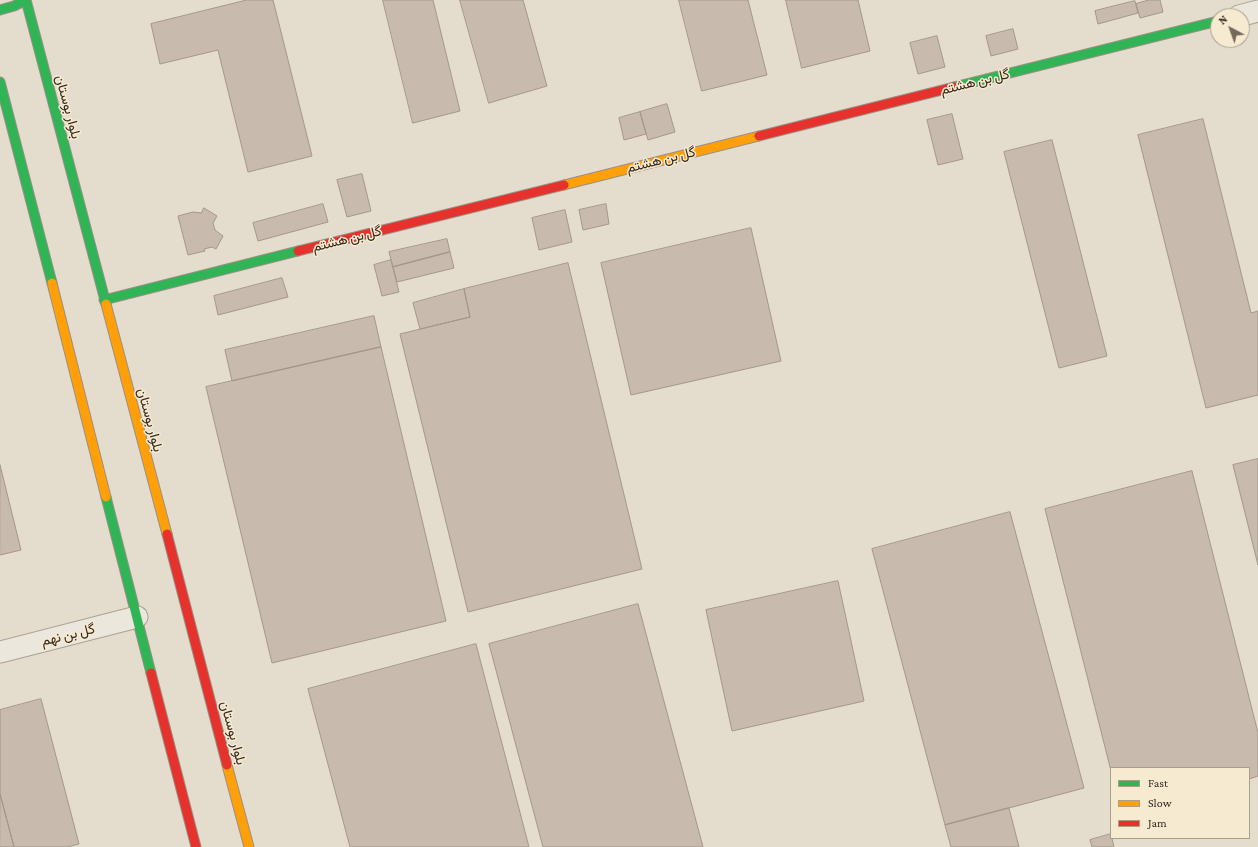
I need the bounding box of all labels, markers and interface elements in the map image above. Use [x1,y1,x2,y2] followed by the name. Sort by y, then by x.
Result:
[1210,8,1250,48] north arrow
[1216,13,1230,27] text: N
[939,65,1011,99] street label: گل بن هشتم
[51,73,85,141] street label: بلوار بوستان
[625,143,697,177] street label: گل بن هشتم
[311,222,383,256] street label: گل بن هشتم
[133,386,167,454] street label: بلوار بوستان
[39,620,97,650] street label: گل بن نهم
[216,699,250,767] street label: بلوار بوستان
[1110,767,1250,839] legend
[1148,776,1168,790] text: Fast
[1148,796,1172,810] text: Slow
[1148,816,1167,830] text: Jam

